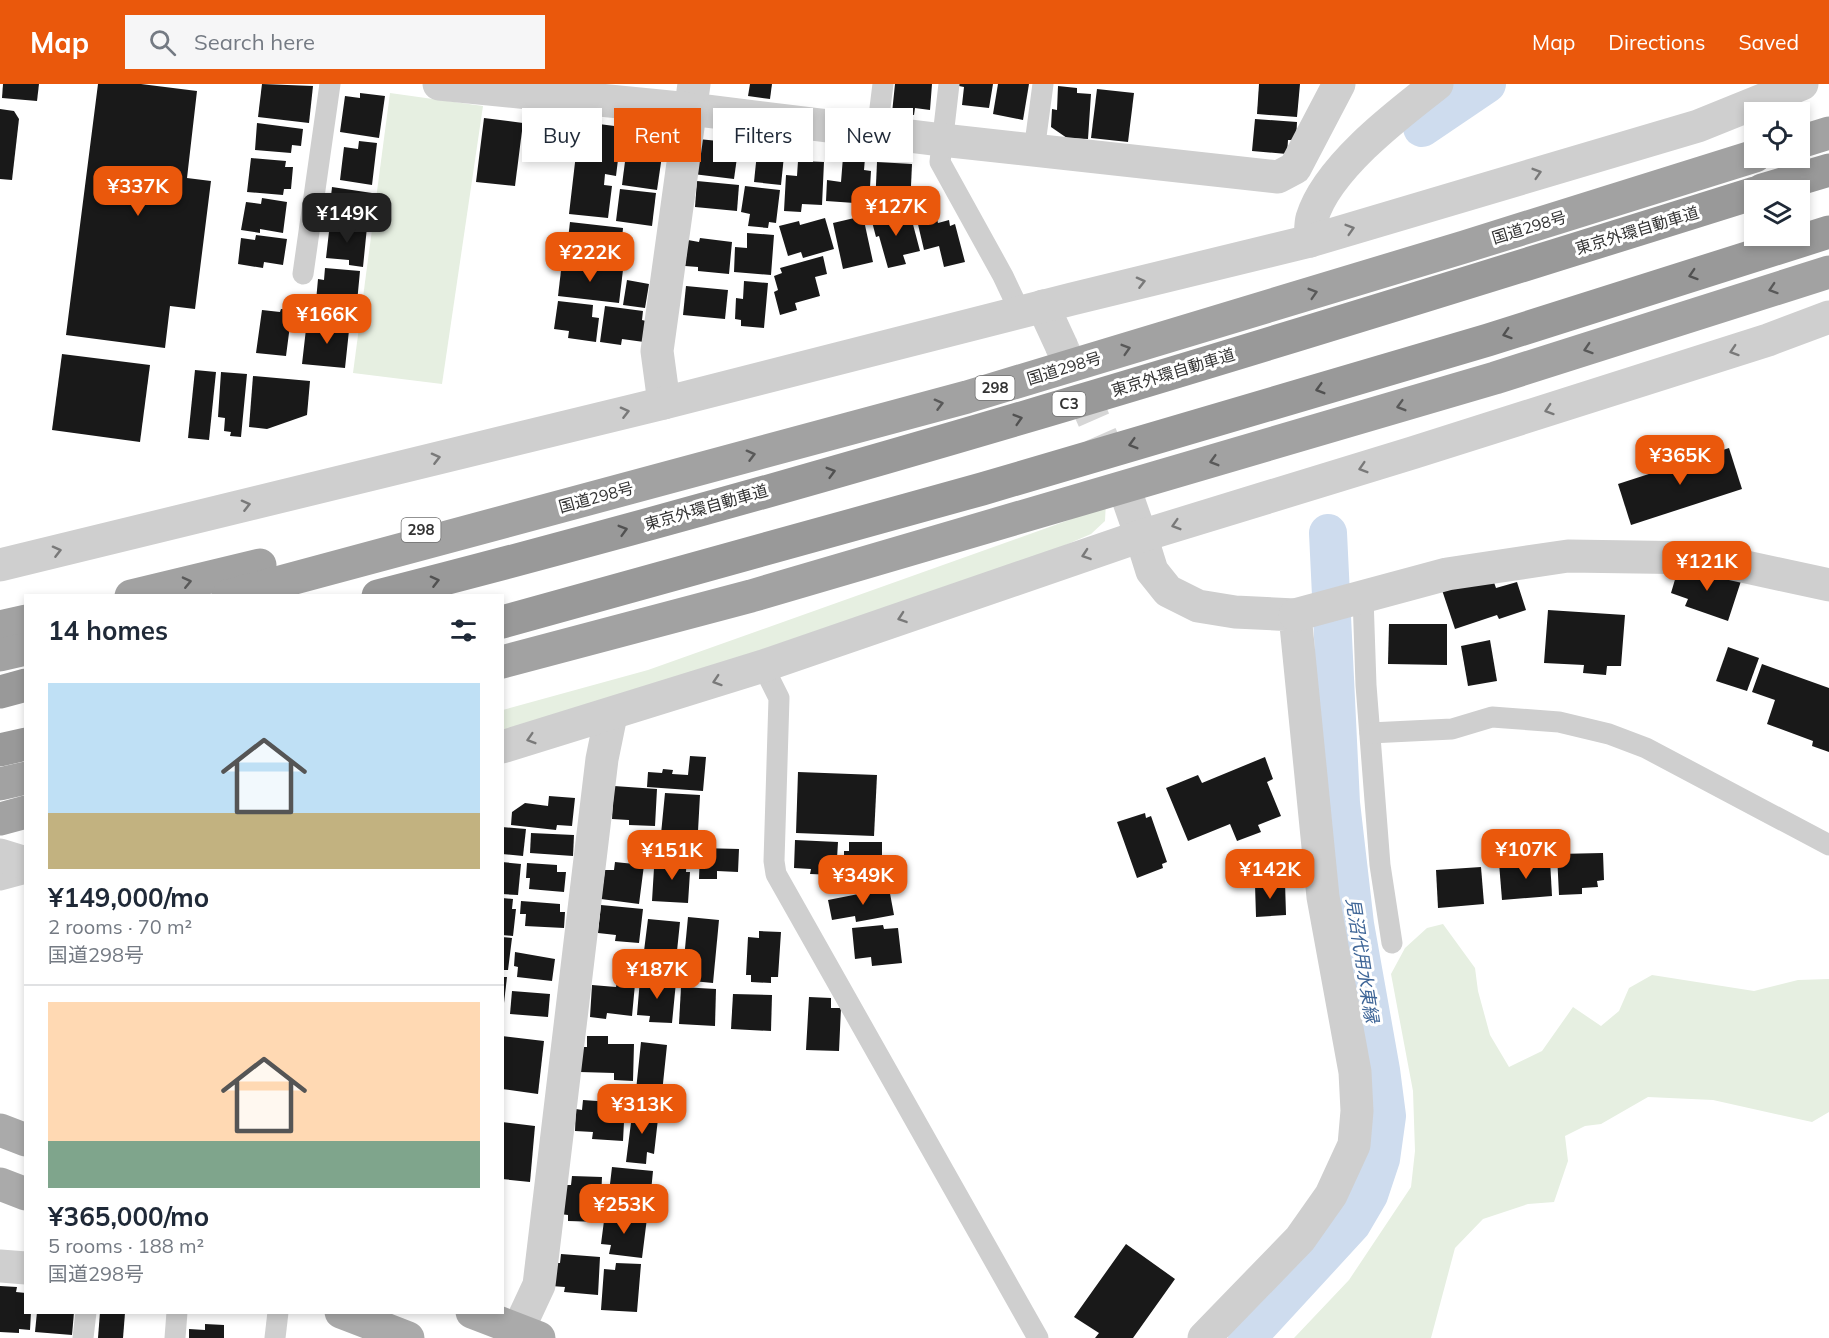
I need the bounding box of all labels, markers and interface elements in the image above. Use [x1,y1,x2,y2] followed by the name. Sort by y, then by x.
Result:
[125,15,545,69] search box
[30,25,89,60] text: Map
[146,26,179,59] icon: search
[194,28,315,56] text: Search here
[1532,29,1575,55] text: Map
[1608,29,1705,55] text: Directions
[1738,29,1799,55] text: Saved
[1744,102,1810,246] map controls
[1744,102,1810,168] button: locate
[522,108,602,162] chip: Buy
[614,108,701,162] chip: Rent
[713,108,813,162] chip: Filters
[825,108,913,162] chip: New
[96,166,180,217] pin: ¥337K
[1531,168,1542,180] one-way arrow
[107,173,169,198] text: ¥337K
[1744,180,1810,246] button: layers
[854,186,938,237] pin: ¥127K
[305,193,389,244] pin: ¥149K
[865,193,927,218] text: ¥127K
[316,200,378,225] text: ¥149K
[1573,202,1701,258] street label: 東京外環自動車道
[1489,206,1569,248] street label: 国道298号
[1344,224,1355,236] one-way arrow
[548,232,632,283] pin: ¥222K
[559,239,621,264] text: ¥222K
[1688,268,1699,280] one-way arrow
[1136,277,1146,290] one-way arrow
[1768,282,1779,295] one-way arrow
[1307,288,1318,300] one-way arrow
[285,294,369,345] pin: ¥166K
[296,301,358,326] text: ¥166K
[1502,326,1513,339] one-way arrow
[1583,342,1594,354] one-way arrow
[1109,344,1237,400] street label: 東京外環自動車道
[1120,344,1131,356] one-way arrow
[1729,344,1740,356] one-way arrow
[1024,347,1104,389] street label: 国道298号
[976,376,1014,400] road number: 298
[1315,382,1326,394] one-way arrow
[1052,392,1086,416] road number: C3
[934,399,944,412] one-way arrow
[1396,399,1407,411] one-way arrow
[1544,403,1555,415] one-way arrow
[620,407,630,420] one-way arrow
[1012,414,1023,426] one-way arrow
[1638,435,1722,486] pin: ¥365K
[1128,437,1139,449] one-way arrow
[1649,442,1711,467] text: ¥365K
[746,449,756,462] one-way arrow
[430,453,440,466] one-way arrow
[1209,453,1219,466] one-way arrow
[1358,461,1368,474] one-way arrow
[825,467,836,479] one-way arrow
[556,477,636,517] street label: 国道298号
[642,480,770,534] street label: 東京外環自動車道
[241,499,251,512] one-way arrow
[402,518,440,542] road number: 298
[1171,518,1182,530] one-way arrow
[617,525,628,537] one-way arrow
[1665,541,1749,592] pin: ¥121K
[52,545,62,558] one-way arrow
[1081,548,1092,561] one-way arrow
[1676,548,1738,573] text: ¥121K
[182,576,192,589] one-way arrow
[429,576,439,588] one-way arrow
[897,611,907,624] one-way arrow
[48,614,168,647] text: 14 homes
[447,614,480,647] icon: filters
[712,674,723,686] one-way arrow
[210,722,318,830] icon: home
[526,732,537,744] one-way arrow
[1484,829,1568,880] pin: ¥107K
[630,830,714,881] pin: ¥151K
[1495,836,1557,861] text: ¥107K
[641,837,703,862] text: ¥151K
[1228,849,1312,900] pin: ¥142K
[821,855,905,906] pin: ¥349K
[1239,856,1301,881] text: ¥142K
[832,862,894,887] text: ¥349K
[48,881,209,914] text: ¥149,000/mo
[1341,896,1384,1026] water label: 見沼代用水東縁
[48,914,192,939] text: 2 rooms · 70 m²
[48,942,144,967] text: 国道298号
[615,949,699,1000] pin: ¥187K
[626,956,688,981] text: ¥187K
[210,1041,318,1149] icon: home
[600,1084,684,1135] pin: ¥313K
[611,1091,673,1116] text: ¥313K
[582,1184,666,1235] pin: ¥253K
[593,1191,655,1216] text: ¥253K
[48,1200,209,1233] text: ¥365,000/mo
[48,1233,204,1258] text: 5 rooms · 188 m²
[48,1261,144,1286] text: 国道298号

